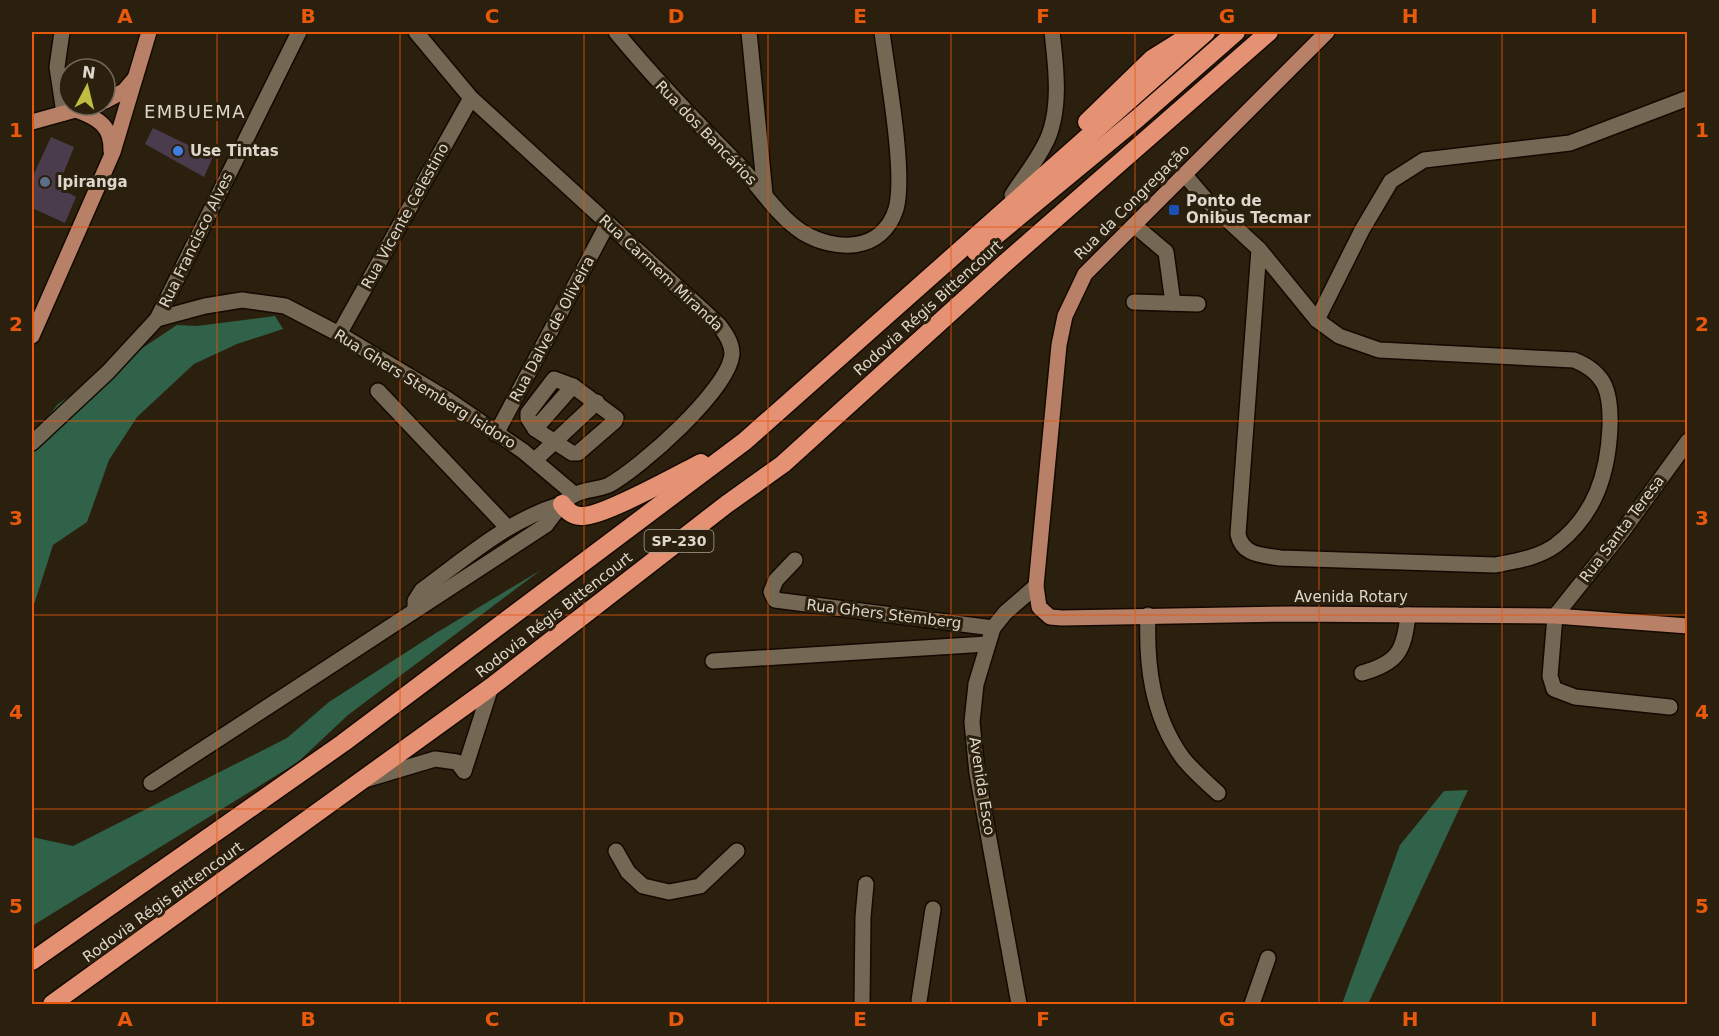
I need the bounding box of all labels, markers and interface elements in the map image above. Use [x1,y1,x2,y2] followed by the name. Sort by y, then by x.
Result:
[117,4,133,28] text: A
[300,4,316,28] text: B
[485,4,499,28] text: C
[668,4,684,28] text: D
[853,4,867,28] text: E
[1036,4,1050,28] text: F
[1219,4,1235,28] text: G
[1402,4,1418,28] text: H
[1590,4,1598,28] text: I
[57,57,117,117] north arrow
[81,62,97,83] text: N
[652,77,761,189] street label: Rua dos Bancários
[144,101,246,122] district label: EMBUEMA
[9,118,23,142] text: 1
[1695,118,1709,142] text: 1
[357,140,453,292] street label: Rua Vicente Celestino
[1071,141,1193,263] street label: Rua da Congregação
[190,142,279,160] place label: Use Tintas
[171,144,185,158] marker: Use Tintas
[155,169,237,311] street label: Rua Francisco Alves
[57,173,128,191] place label: Ipiranga
[38,175,52,189] marker: Ipiranga
[1186,192,1311,227] place label: Ponto de Onibus Tecmar
[1167,203,1181,217] marker: Ponto de Onibus Tecmar
[595,211,727,335] street label: Rua Carmem Miranda
[850,236,1006,380] street label: Rodovia Régis Bittencourt
[506,253,598,405] street label: Rua Dalve de Oliveira
[9,312,23,336] text: 2
[1695,312,1709,336] text: 2
[331,326,519,452] street label: Rua Ghers Stemberg Isidoro
[1576,472,1668,586] street label: Rua Santa Teresa
[9,506,23,530] text: 3
[1695,506,1709,530] text: 3
[644,530,714,552] road number: SP-230
[472,548,636,682] street label: Rodovia Régis Bittencourt
[1294,588,1408,606] street label: Avenida Rotary
[806,596,962,632] street label: Rua Ghers Stemberg
[9,700,23,724] text: 4
[1695,700,1709,724] text: 4
[965,736,999,836] street label: Avenida Esco
[79,838,247,966] street label: Rodovia Régis Bittencourt
[9,894,23,918] text: 5
[1695,894,1709,918] text: 5
[117,1007,133,1031] text: A
[300,1007,316,1031] text: B
[485,1007,499,1031] text: C
[668,1007,684,1031] text: D
[853,1007,867,1031] text: E
[1036,1007,1050,1031] text: F
[1219,1007,1235,1031] text: G
[1402,1007,1418,1031] text: H
[1590,1007,1598,1031] text: I

